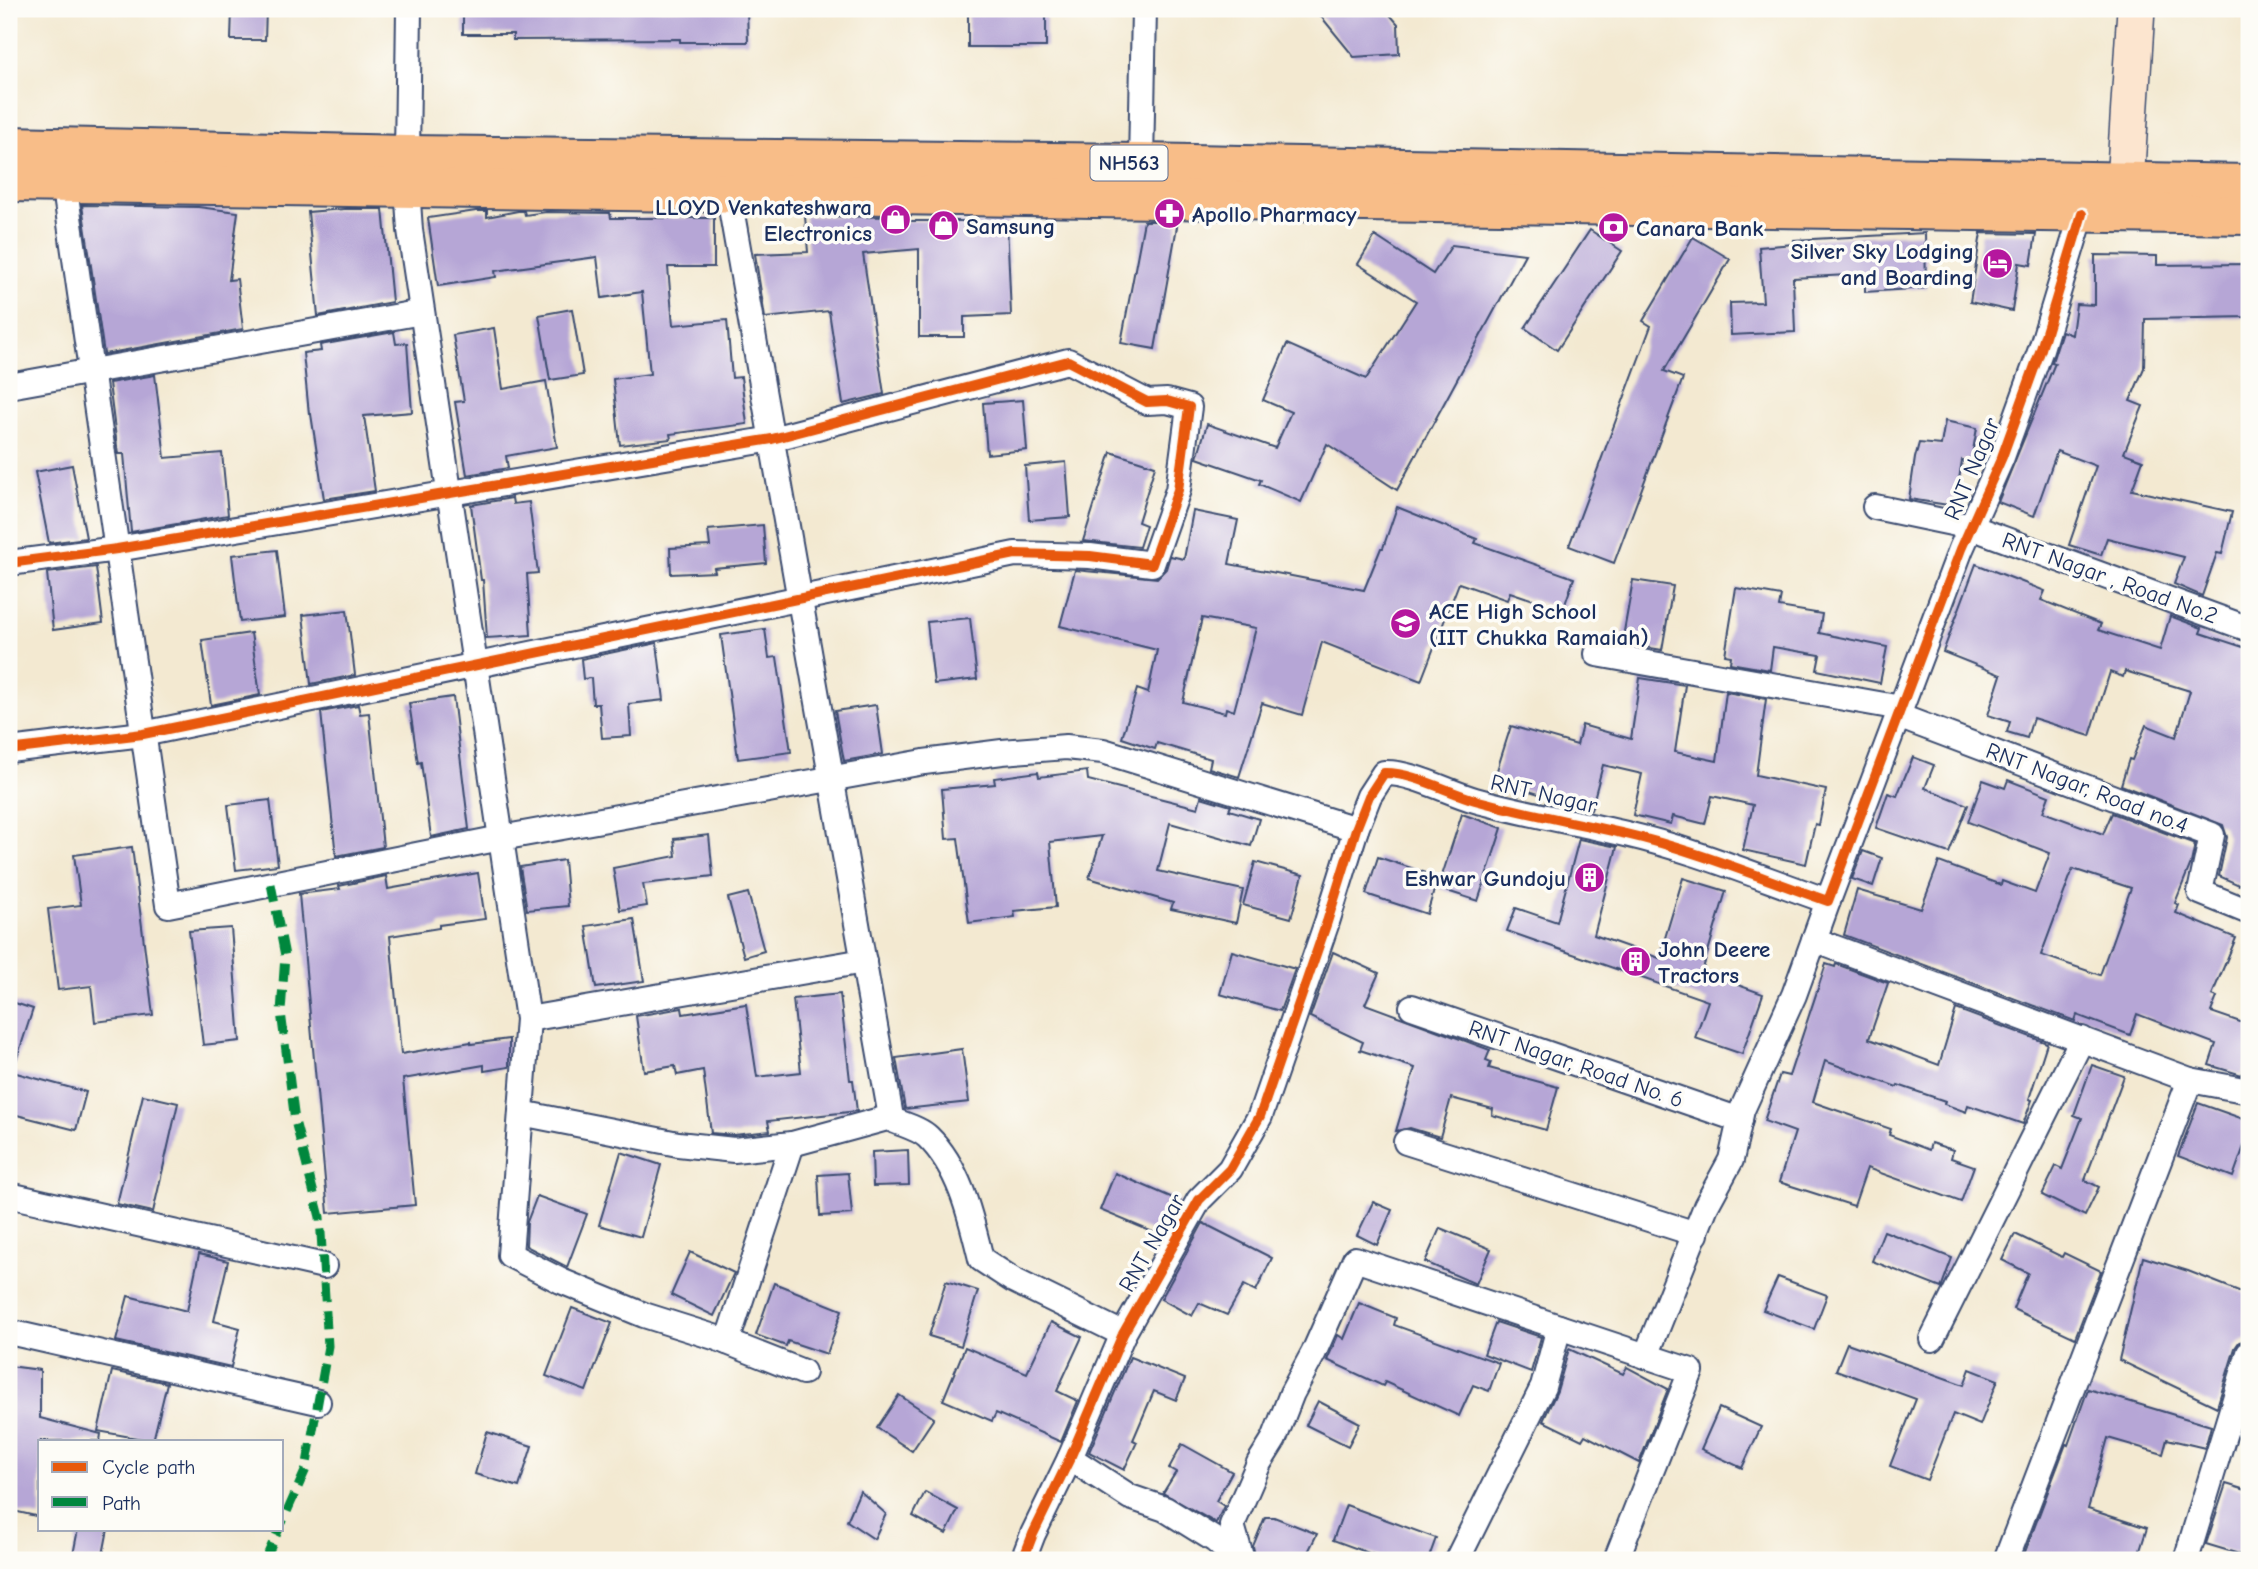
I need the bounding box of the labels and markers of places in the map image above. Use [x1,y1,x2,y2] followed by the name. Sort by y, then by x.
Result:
[655,194,872,247] place label: LLOYD Venkateshwara Electronics
[1152,197,1186,231] pharmacy icon: Apollo Pharmacy
[1192,201,1357,228] place label: Apollo Pharmacy
[878,203,912,237] shop icon: LLOYD Venkateshwara Electronics
[926,209,960,243] shop icon: Samsung
[1596,211,1630,245] bank icon: Canara Bank
[966,213,1055,240] place label: Samsung
[1636,215,1764,242] place label: Canara Bank
[1791,238,1974,291] place label: Silver Sky Lodging and Boarding
[1980,247,2014,281] hotel icon: Silver Sky Lodging and Boarding
[1429,598,1649,651] place label: ACE High School (IIT Chukka Ramaiah)
[1389,607,1423,641] school or university icon: ACE High School (IIT Chukka Ramaiah)
[1572,861,1606,895] building icon: Eshwar Gundoju
[1405,865,1566,892] place label: Eshwar Gundoju
[1658,936,1770,989] place label: John Deere Tractors
[1618,945,1652,979] building icon: John Deere Tractors

